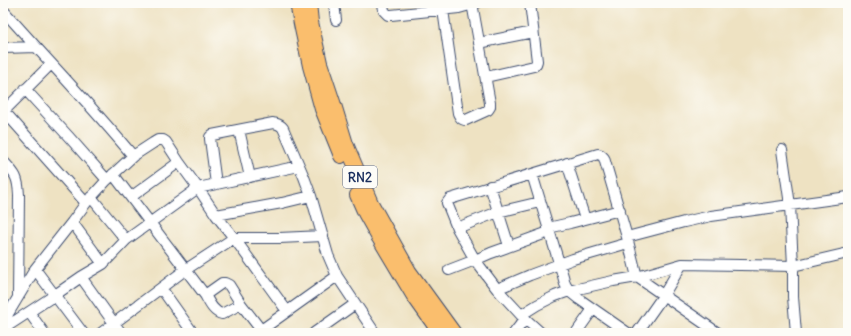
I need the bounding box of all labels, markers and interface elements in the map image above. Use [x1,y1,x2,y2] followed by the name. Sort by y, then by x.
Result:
[343,166,377,188] road number: RN2

